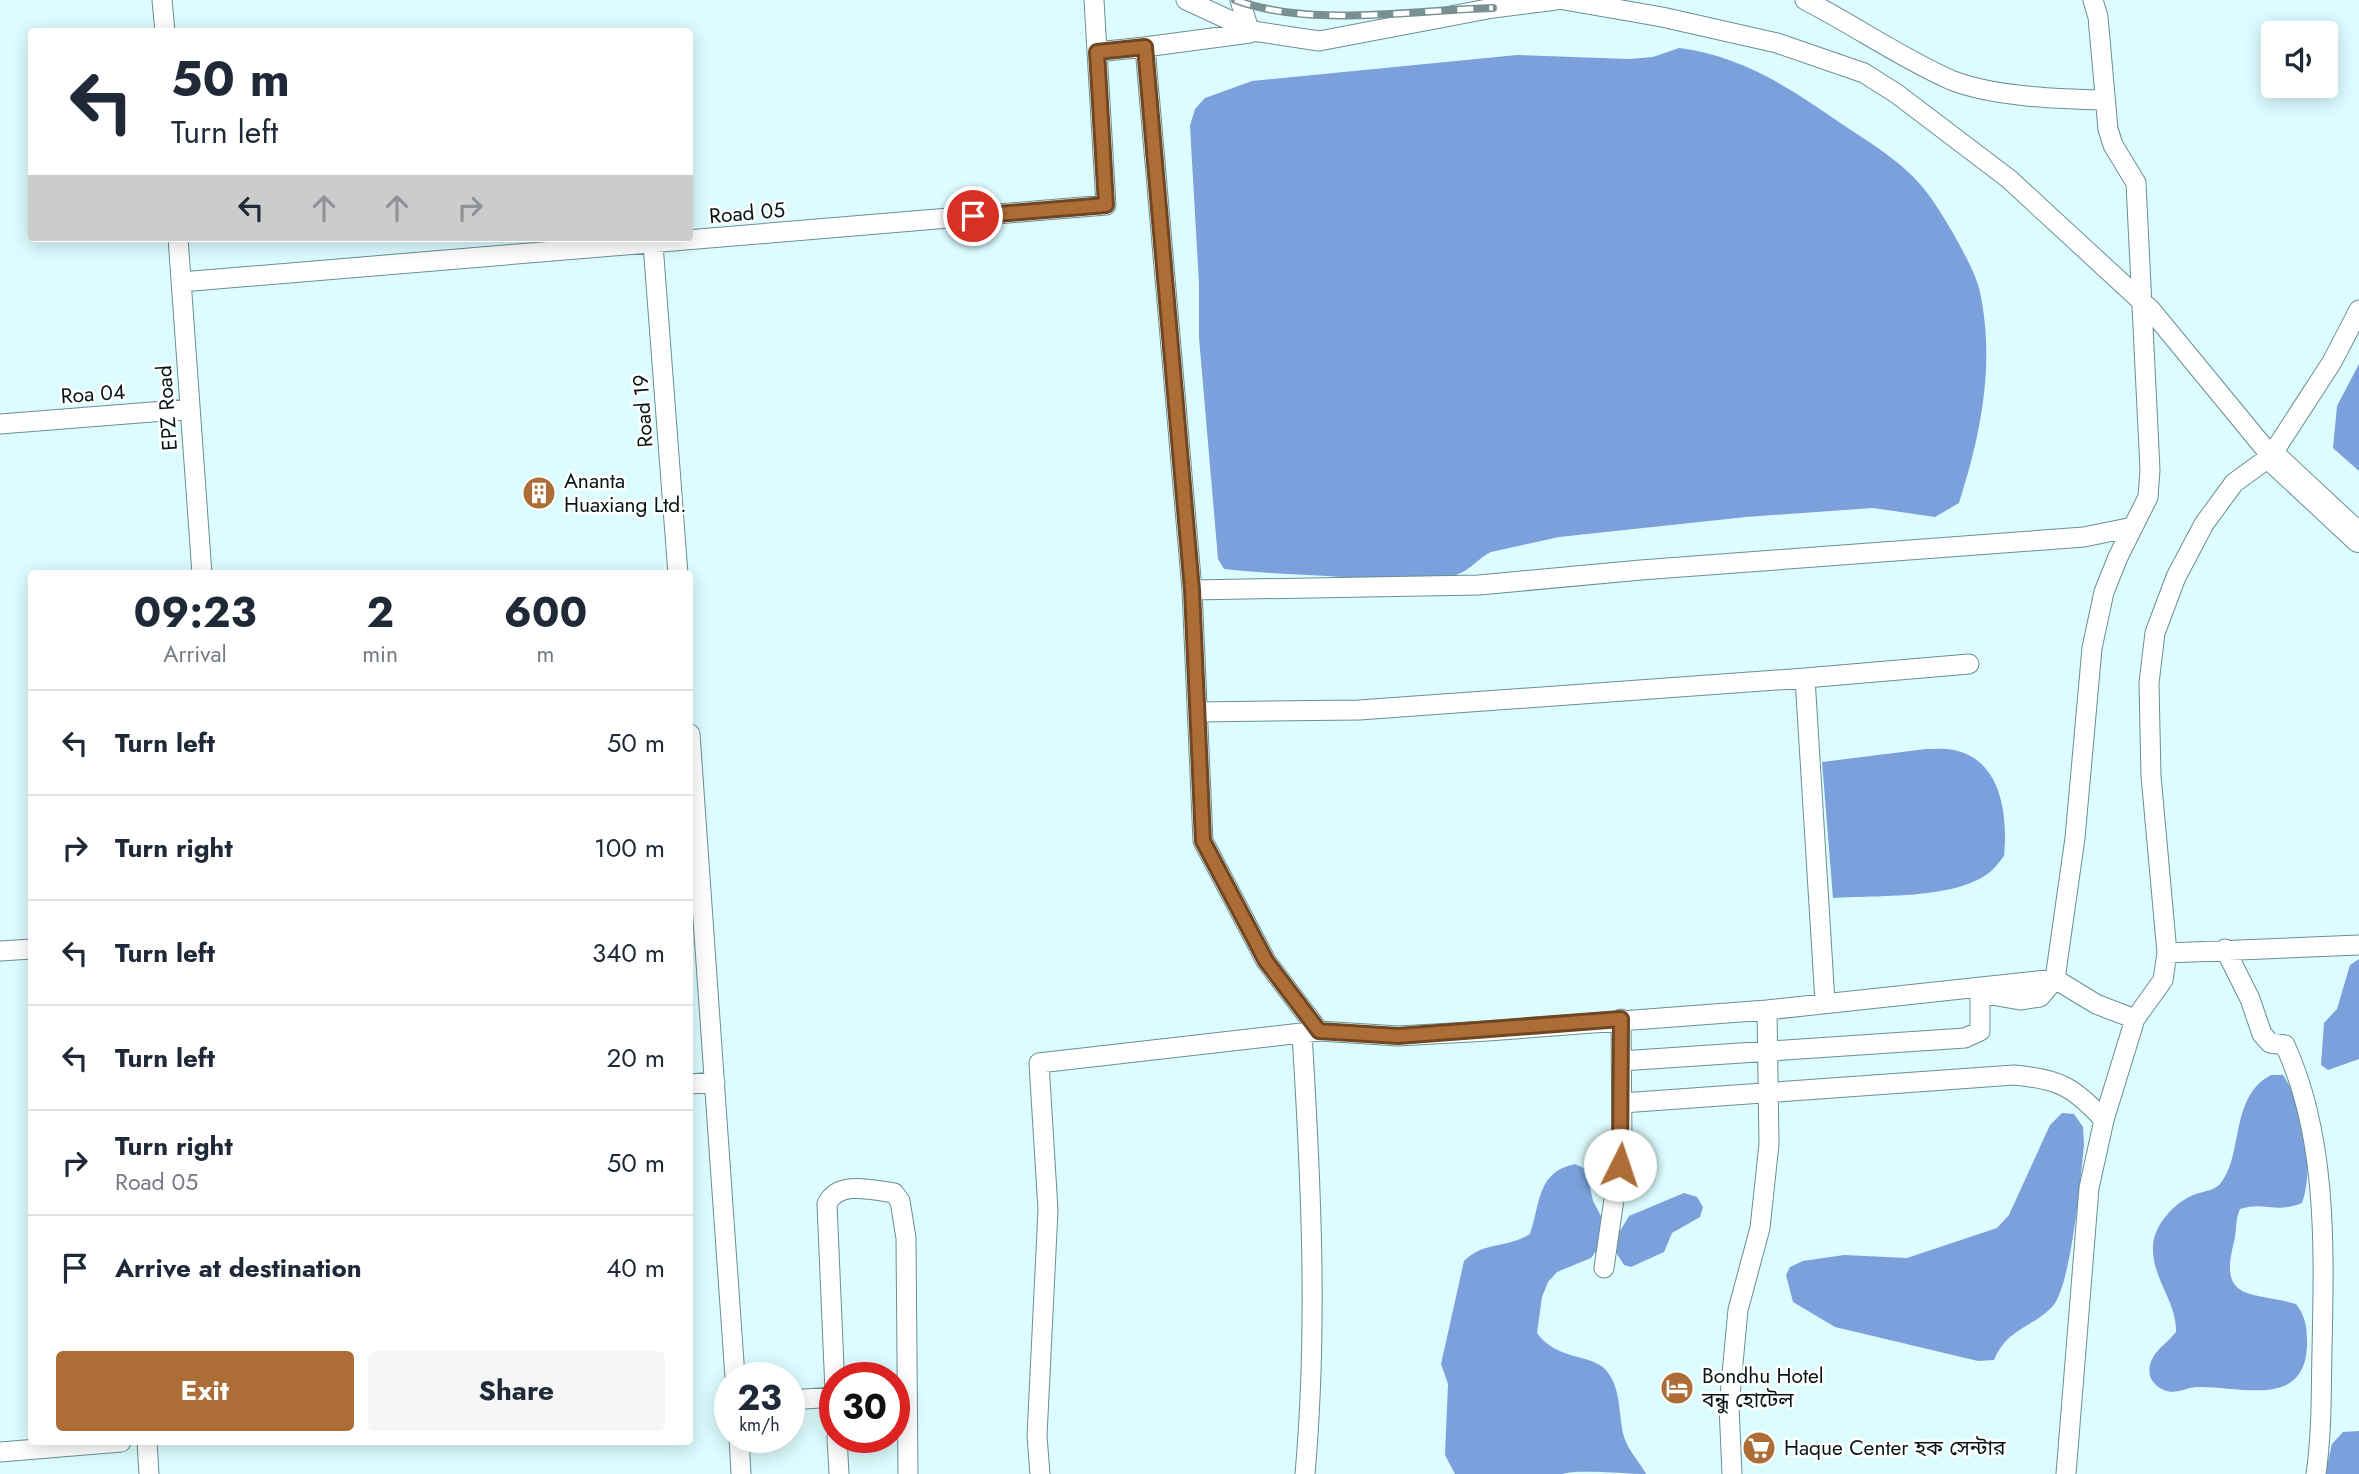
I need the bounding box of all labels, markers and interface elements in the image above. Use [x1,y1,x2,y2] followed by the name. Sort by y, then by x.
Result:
[2261,21,2338,98] map controls
[2261,21,2338,98] button: sound
[171,44,290,114] text: 50 m
[56,56,147,147] icon: left
[171,109,278,155] text: Turn left
[943,186,1003,246] pin
[232,189,270,227] icon: left
[305,189,343,227] icon: ahead
[378,189,416,227] icon: ahead
[451,189,489,227] icon: right
[708,195,786,231] street label: Road 05
[954,197,992,235] icon: arrive
[149,364,185,452] street label: EPZ Road
[625,373,661,449] street label: Road 19
[60,377,126,411] street label: Roa 04
[564,466,687,520] place label: Ananta Huaxiang Ltd.
[520,474,558,512] building icon: Ananta Huaxiang Ltd.
[134,582,257,643] text: 09:23
[366,582,394,643] text: 2
[504,582,587,643] text: 600
[163,637,227,671] text: Arrival
[362,637,398,671] text: min
[537,637,555,671] text: m
[56,724,94,762] icon: left
[115,724,215,762] text: Turn left
[607,724,665,762] text: 50 m
[56,829,94,867] icon: right
[115,829,233,867] text: Turn right
[594,829,665,867] text: 100 m
[56,934,94,972] icon: left
[115,934,215,972] text: Turn left
[592,934,665,972] text: 340 m
[56,1039,94,1077] icon: left
[115,1039,215,1077] text: Turn left
[607,1039,665,1077] text: 20 m
[115,1127,233,1165] text: Turn right
[1583,1128,1657,1202] position arrow
[56,1144,94,1182] icon: right
[607,1144,665,1182] text: 50 m
[115,1165,198,1199] text: Road 05
[56,1249,94,1287] icon: arrive
[115,1249,362,1287] text: Arrive at destination
[606,1249,665,1287] text: 40 m
[56,1351,354,1431] button: Exit
[368,1351,665,1431] button: Share
[1701,1361,1824,1415] place label: Bondhu Hotel বন্ধু হোটেল
[819,1362,910,1453] speed limit sign: 30
[1658,1369,1696,1407] hotel icon: Bondhu Hotel বন্ধু হোটেল
[737,1373,782,1423] text: 23
[739,1412,780,1438] text: km/h
[1740,1429,1778,1467] supermarket icon: Haque Center হক সেন্টার
[1784,1433,2006,1463] place label: Haque Center হক সেন্টার

